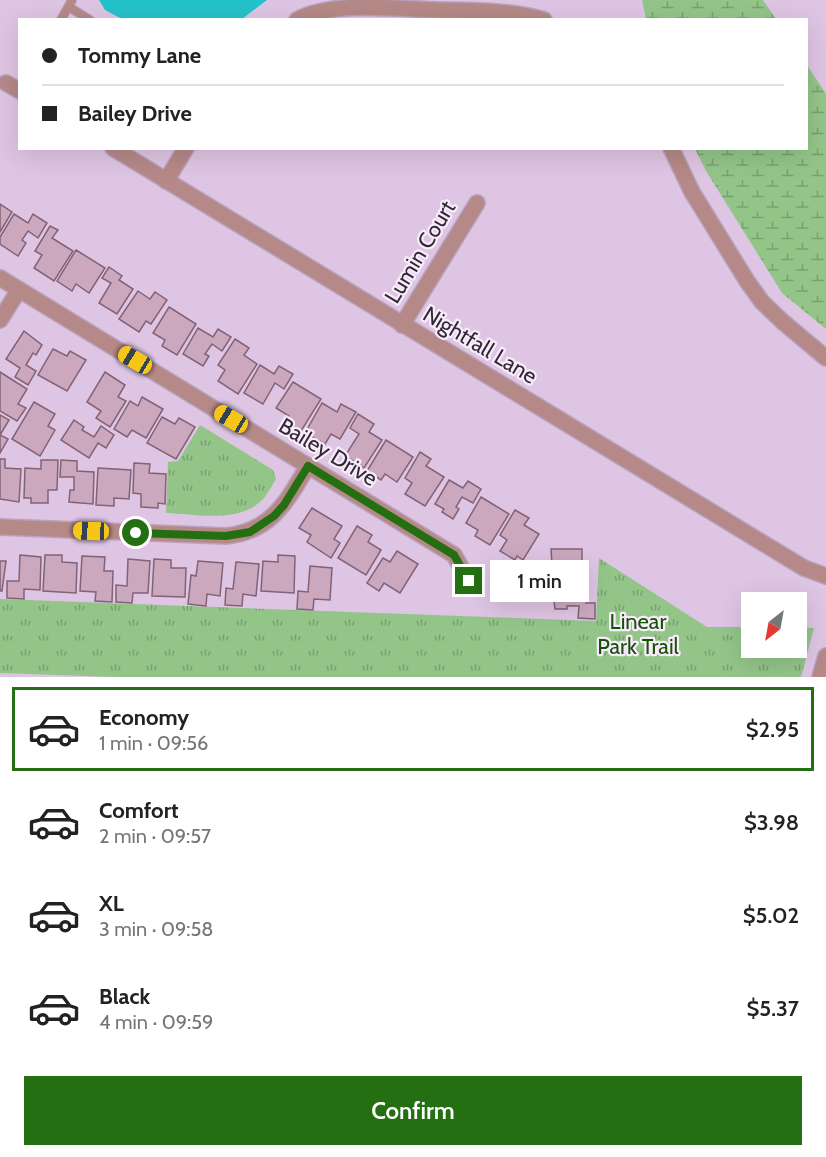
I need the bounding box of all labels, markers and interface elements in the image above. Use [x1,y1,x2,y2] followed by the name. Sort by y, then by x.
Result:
[78,42,201,69] text: Tommy Lane
[78,100,192,127] text: Bailey Drive
[379,195,461,308] street label: Lumin Court
[418,300,542,390] street label: Nightfall Lane
[115,343,155,377] car
[211,402,251,436] car
[274,412,382,492] street label: Bailey Drive
[122,519,149,546] route start
[73,521,109,541] car
[490,560,589,602] callout: 1 min
[455,567,482,594] route end
[517,569,562,593] text: 1 min
[741,592,807,658] north arrow
[741,592,807,658] map controls
[597,608,680,660] park label: Linear Park Trail
[27,702,81,756] icon: car
[99,704,189,731] text: Economy
[746,716,799,743] text: $2.95
[99,731,208,755] text: 1 min · 09:56
[27,795,81,849] icon: car
[99,797,178,824] text: Comfort
[744,809,799,836] text: $3.98
[99,824,211,848] text: 2 min · 09:57
[27,888,81,942] icon: car
[99,890,124,917] text: XL
[743,902,799,929] text: $5.02
[99,917,213,941] text: 3 min · 09:58
[27,981,81,1035] icon: car
[99,983,150,1010] text: Black
[747,995,799,1022] text: $5.37
[99,1010,213,1034] text: 4 min · 09:59
[24,1076,802,1145] button: Confirm

